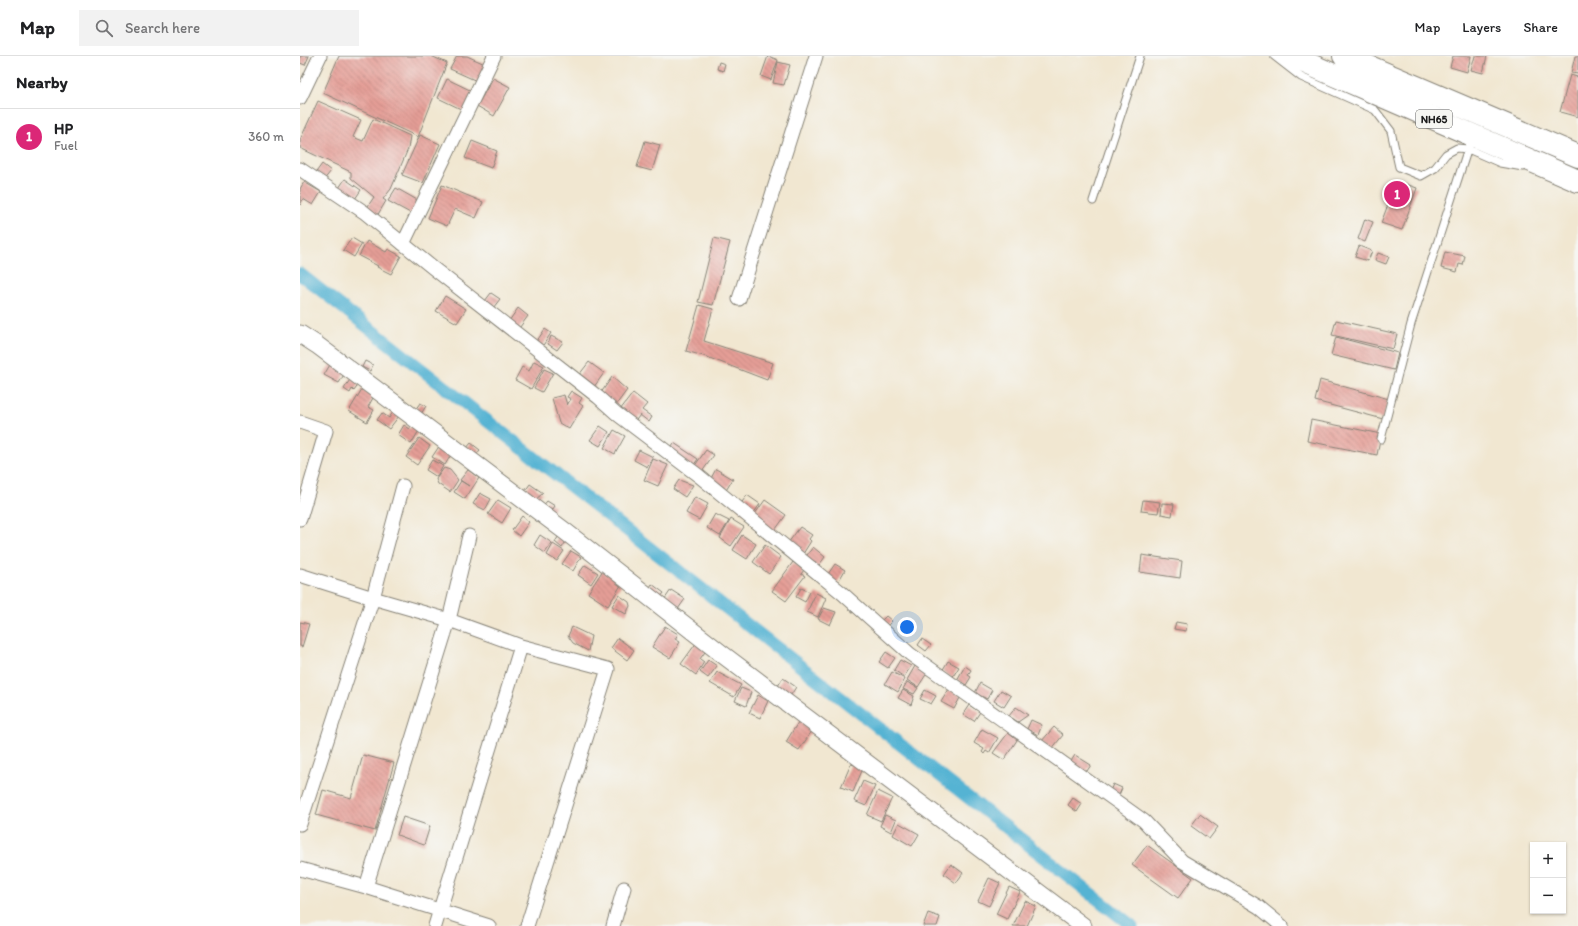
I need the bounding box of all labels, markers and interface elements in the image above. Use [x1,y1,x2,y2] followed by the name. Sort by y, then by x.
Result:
[79,10,359,46] search box
[20,16,55,39] text: Map
[93,17,115,39] icon: search
[125,19,200,37] text: Search here
[1415,19,1440,36] text: Map
[1462,19,1501,36] text: Layers
[1523,19,1558,36] text: Share
[16,72,68,92] text: Nearby
[1416,110,1452,128] road number: NH65
[54,120,73,138] text: HP
[26,129,32,144] text: 1
[248,129,284,144] text: 360 m
[54,138,78,153] text: Fuel
[1384,179,1410,209] pin: 1
[897,617,917,637] your location
[1530,842,1566,914] map controls
[1530,842,1566,878] button: +
[1530,878,1566,914] button: −

